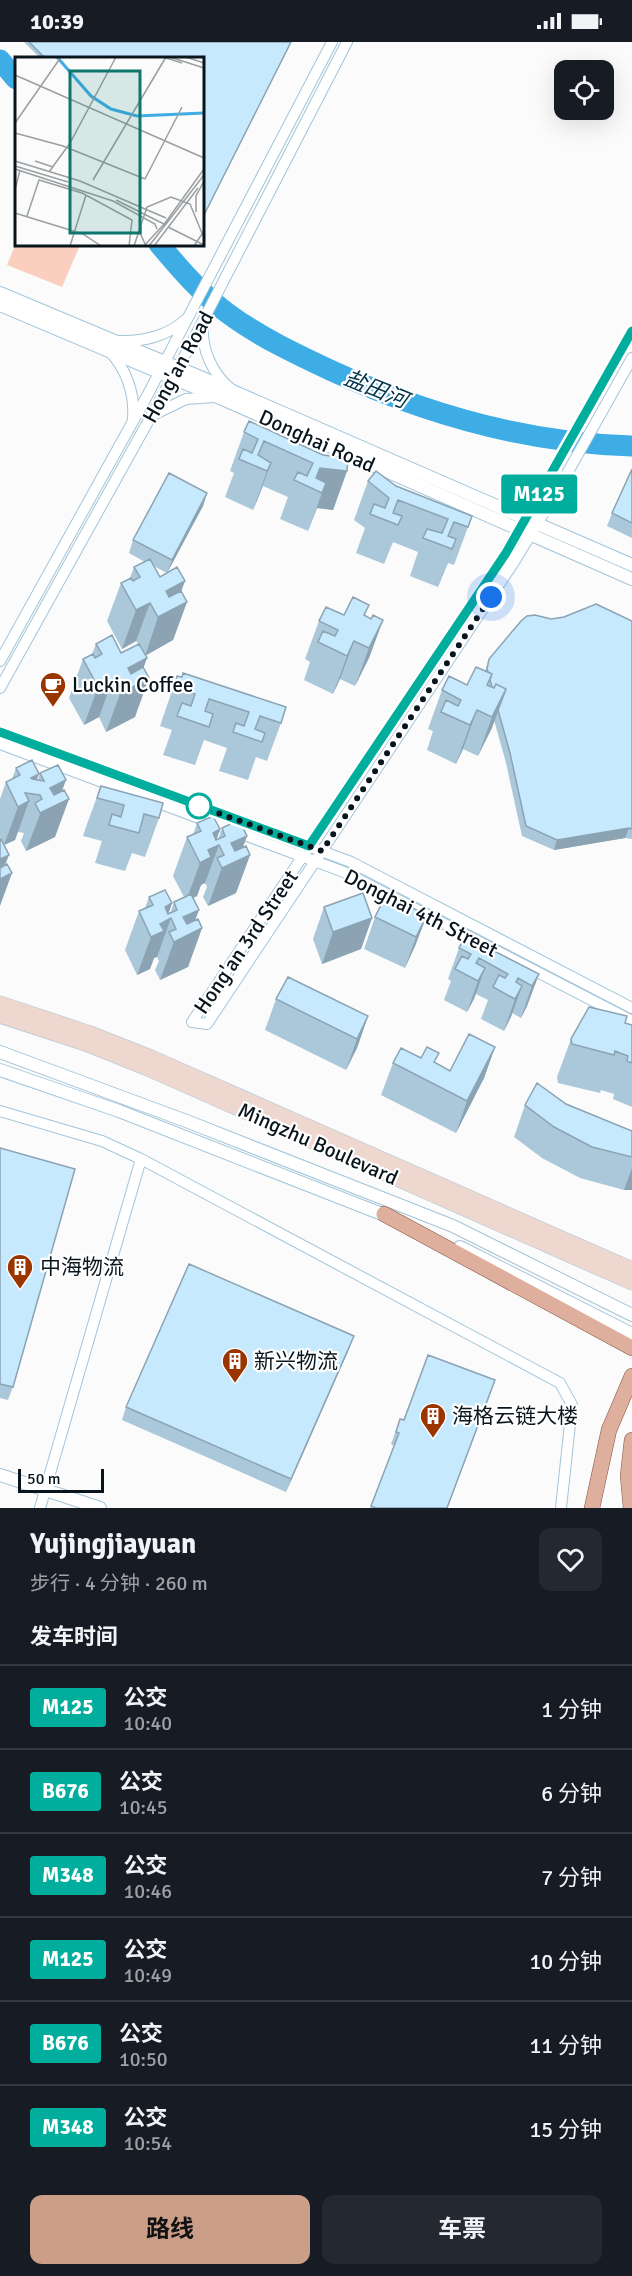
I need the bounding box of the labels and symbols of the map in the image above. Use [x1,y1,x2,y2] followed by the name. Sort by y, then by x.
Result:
[15,57,204,246] inset map
[137,307,219,427] street label: Hong'an Road
[340,364,415,415] water label: 盐田河
[255,404,379,478] street label: Donghai Road
[497,474,581,514] line badge: M125
[476,582,506,612] your location
[38,670,68,708] cafe icon: Luckin Coffee
[72,672,194,698] place label: Luckin Coffee
[186,793,212,819] unlabelled marker
[340,863,502,963] street label: Donghai 4th Street
[188,865,304,1019] street label: Hong'an 3rd Street
[234,1097,402,1191] street label: Mingzhu Boulevard
[5,1252,35,1290] building icon: 中海物流
[40,1254,124,1280] place label: 中海物流
[220,1346,250,1384] building icon: 新兴物流
[254,1348,338,1374] place label: 新兴物流
[418,1401,448,1439] building icon: 海格云链大楼
[452,1403,578,1429] place label: 海格云链大楼
[18,1466,104,1494] scale bar

